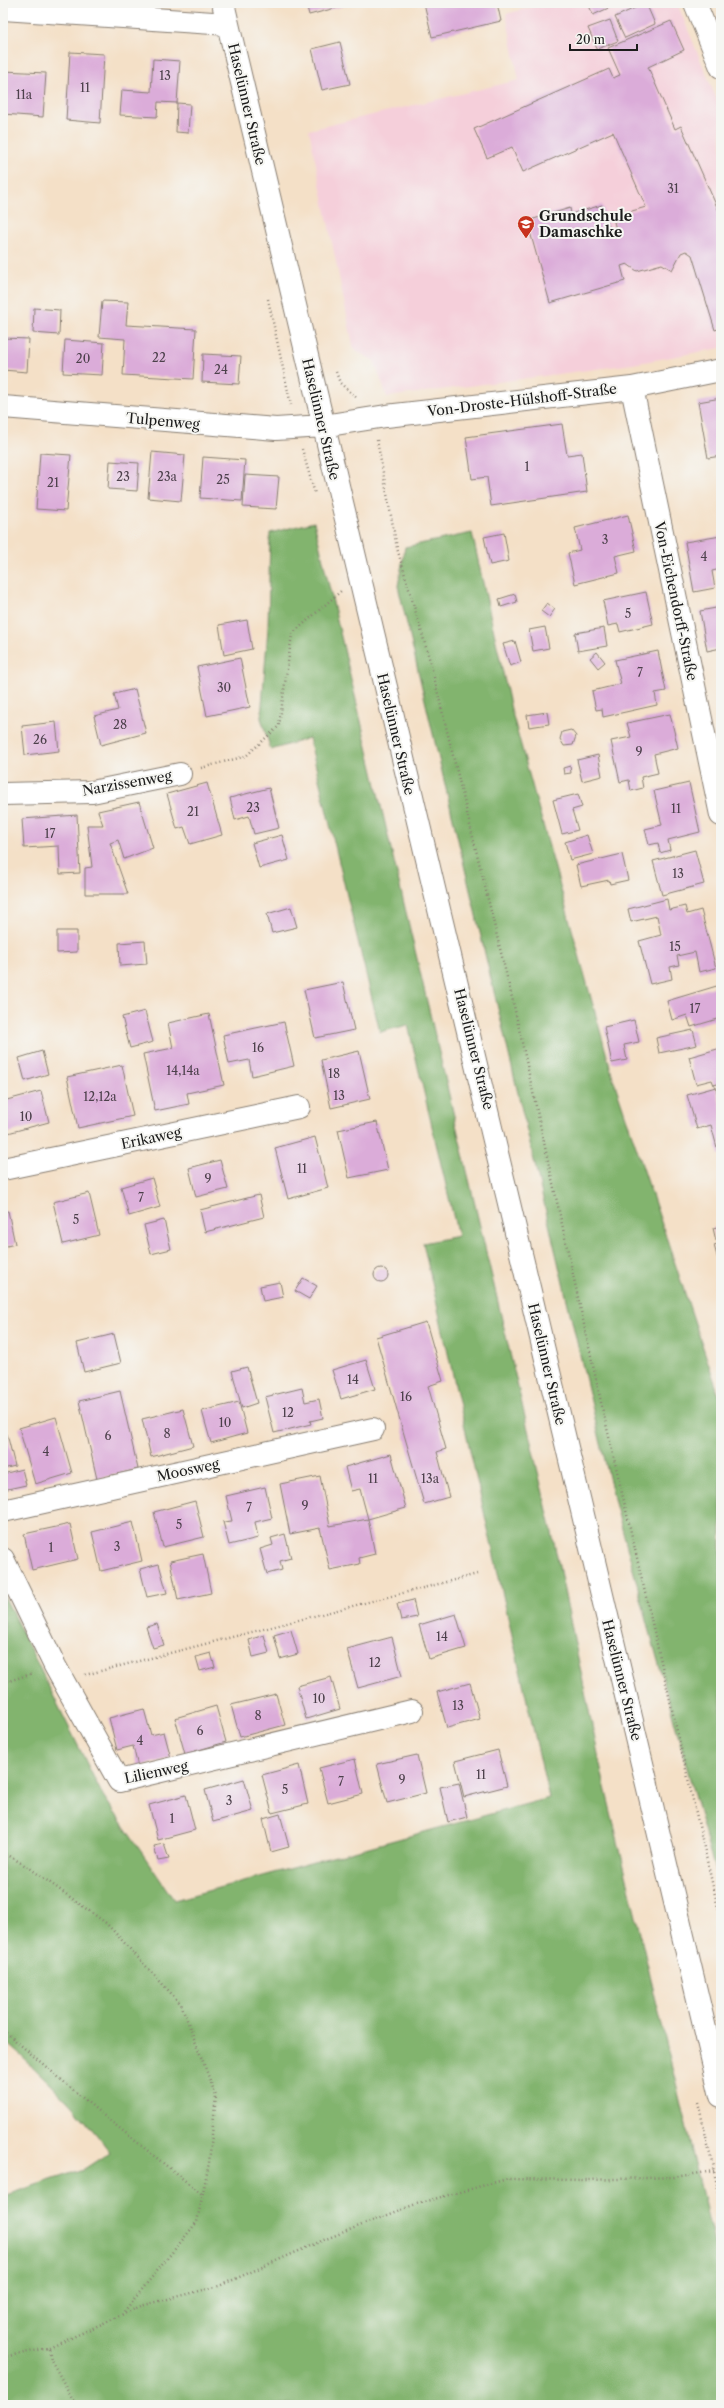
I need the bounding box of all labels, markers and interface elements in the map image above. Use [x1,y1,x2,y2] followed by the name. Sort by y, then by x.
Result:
[570,26,637,52] scale bar
[576,32,605,47] text: 20 m
[224,41,270,167] street label: Haselünner Straße
[159,68,171,83] house number: 13
[80,80,90,95] house number: 11
[16,87,33,102] house number: 11a
[667,181,679,196] house number: 31
[539,207,632,241] place label: Grundschule Damaschke
[516,214,536,239] school or university icon: Grundschule Damaschke
[152,350,166,365] house number: 22
[76,351,90,366] house number: 20
[298,356,344,482] street label: Haselünner Straße
[214,362,228,377] house number: 24
[425,379,618,421] street label: Von-Droste-Hülshoff-Straße
[125,409,201,433] street label: Tulpenweg
[524,459,530,474] house number: 1
[116,469,130,484] house number: 23
[157,469,178,484] house number: 23a
[216,472,230,487] house number: 25
[47,475,59,490] house number: 21
[650,519,702,682] street label: Von-Eichendorff-Straße
[602,532,608,547] house number: 3
[701,549,708,564] house number: 4
[625,606,631,621] house number: 5
[637,665,643,680] house number: 7
[373,671,419,797] street label: Haselünner Straße
[217,680,231,695] house number: 30
[113,717,127,732] house number: 28
[33,732,47,747] house number: 26
[635,744,643,759] house number: 9
[81,766,174,800] street label: Narzissenweg
[246,800,260,815] house number: 23
[671,801,681,816] house number: 11
[187,804,199,819] house number: 21
[45,826,56,841] house number: 17
[672,866,684,881] house number: 13
[669,939,681,954] house number: 15
[450,986,498,1112] street label: Haselünner Straße
[690,1001,701,1016] house number: 17
[252,1040,264,1055] house number: 16
[166,1063,200,1078] house number: 14,14a
[328,1066,340,1081] house number: 18
[333,1088,345,1103] house number: 13
[83,1089,117,1104] house number: 12,12a
[20,1109,32,1124] house number: 10
[119,1123,183,1153] street label: Erikaweg
[297,1161,307,1176] house number: 11
[204,1171,212,1186] house number: 9
[138,1190,144,1205] house number: 7
[73,1212,79,1227] house number: 5
[524,1301,570,1427] street label: Haselünner Straße
[347,1372,359,1387] house number: 14
[400,1389,412,1404] house number: 16
[282,1405,294,1420] house number: 12
[219,1415,231,1430] house number: 10
[163,1426,171,1441] house number: 8
[104,1428,112,1443] house number: 6
[43,1444,50,1459] house number: 4
[155,1454,221,1485] street label: Moosweg
[368,1471,378,1486] house number: 11
[421,1471,440,1486] house number: 13a
[301,1498,309,1513] house number: 9
[246,1500,252,1515] house number: 7
[176,1517,182,1532] house number: 5
[114,1539,120,1554] house number: 3
[48,1540,54,1555] house number: 1
[598,1617,646,1743] street label: Haselünner Straße
[436,1629,448,1644] house number: 14
[369,1655,381,1670] house number: 12
[313,1691,325,1706] house number: 10
[452,1698,464,1713] house number: 13
[254,1708,262,1723] house number: 8
[196,1723,204,1738] house number: 6
[137,1733,144,1748] house number: 4
[123,1756,190,1788] street label: Lilienweg
[476,1767,486,1782] house number: 11
[398,1772,406,1787] house number: 9
[338,1774,344,1789] house number: 7
[282,1782,288,1797] house number: 5
[226,1793,232,1808] house number: 3
[169,1811,175,1826] house number: 1

